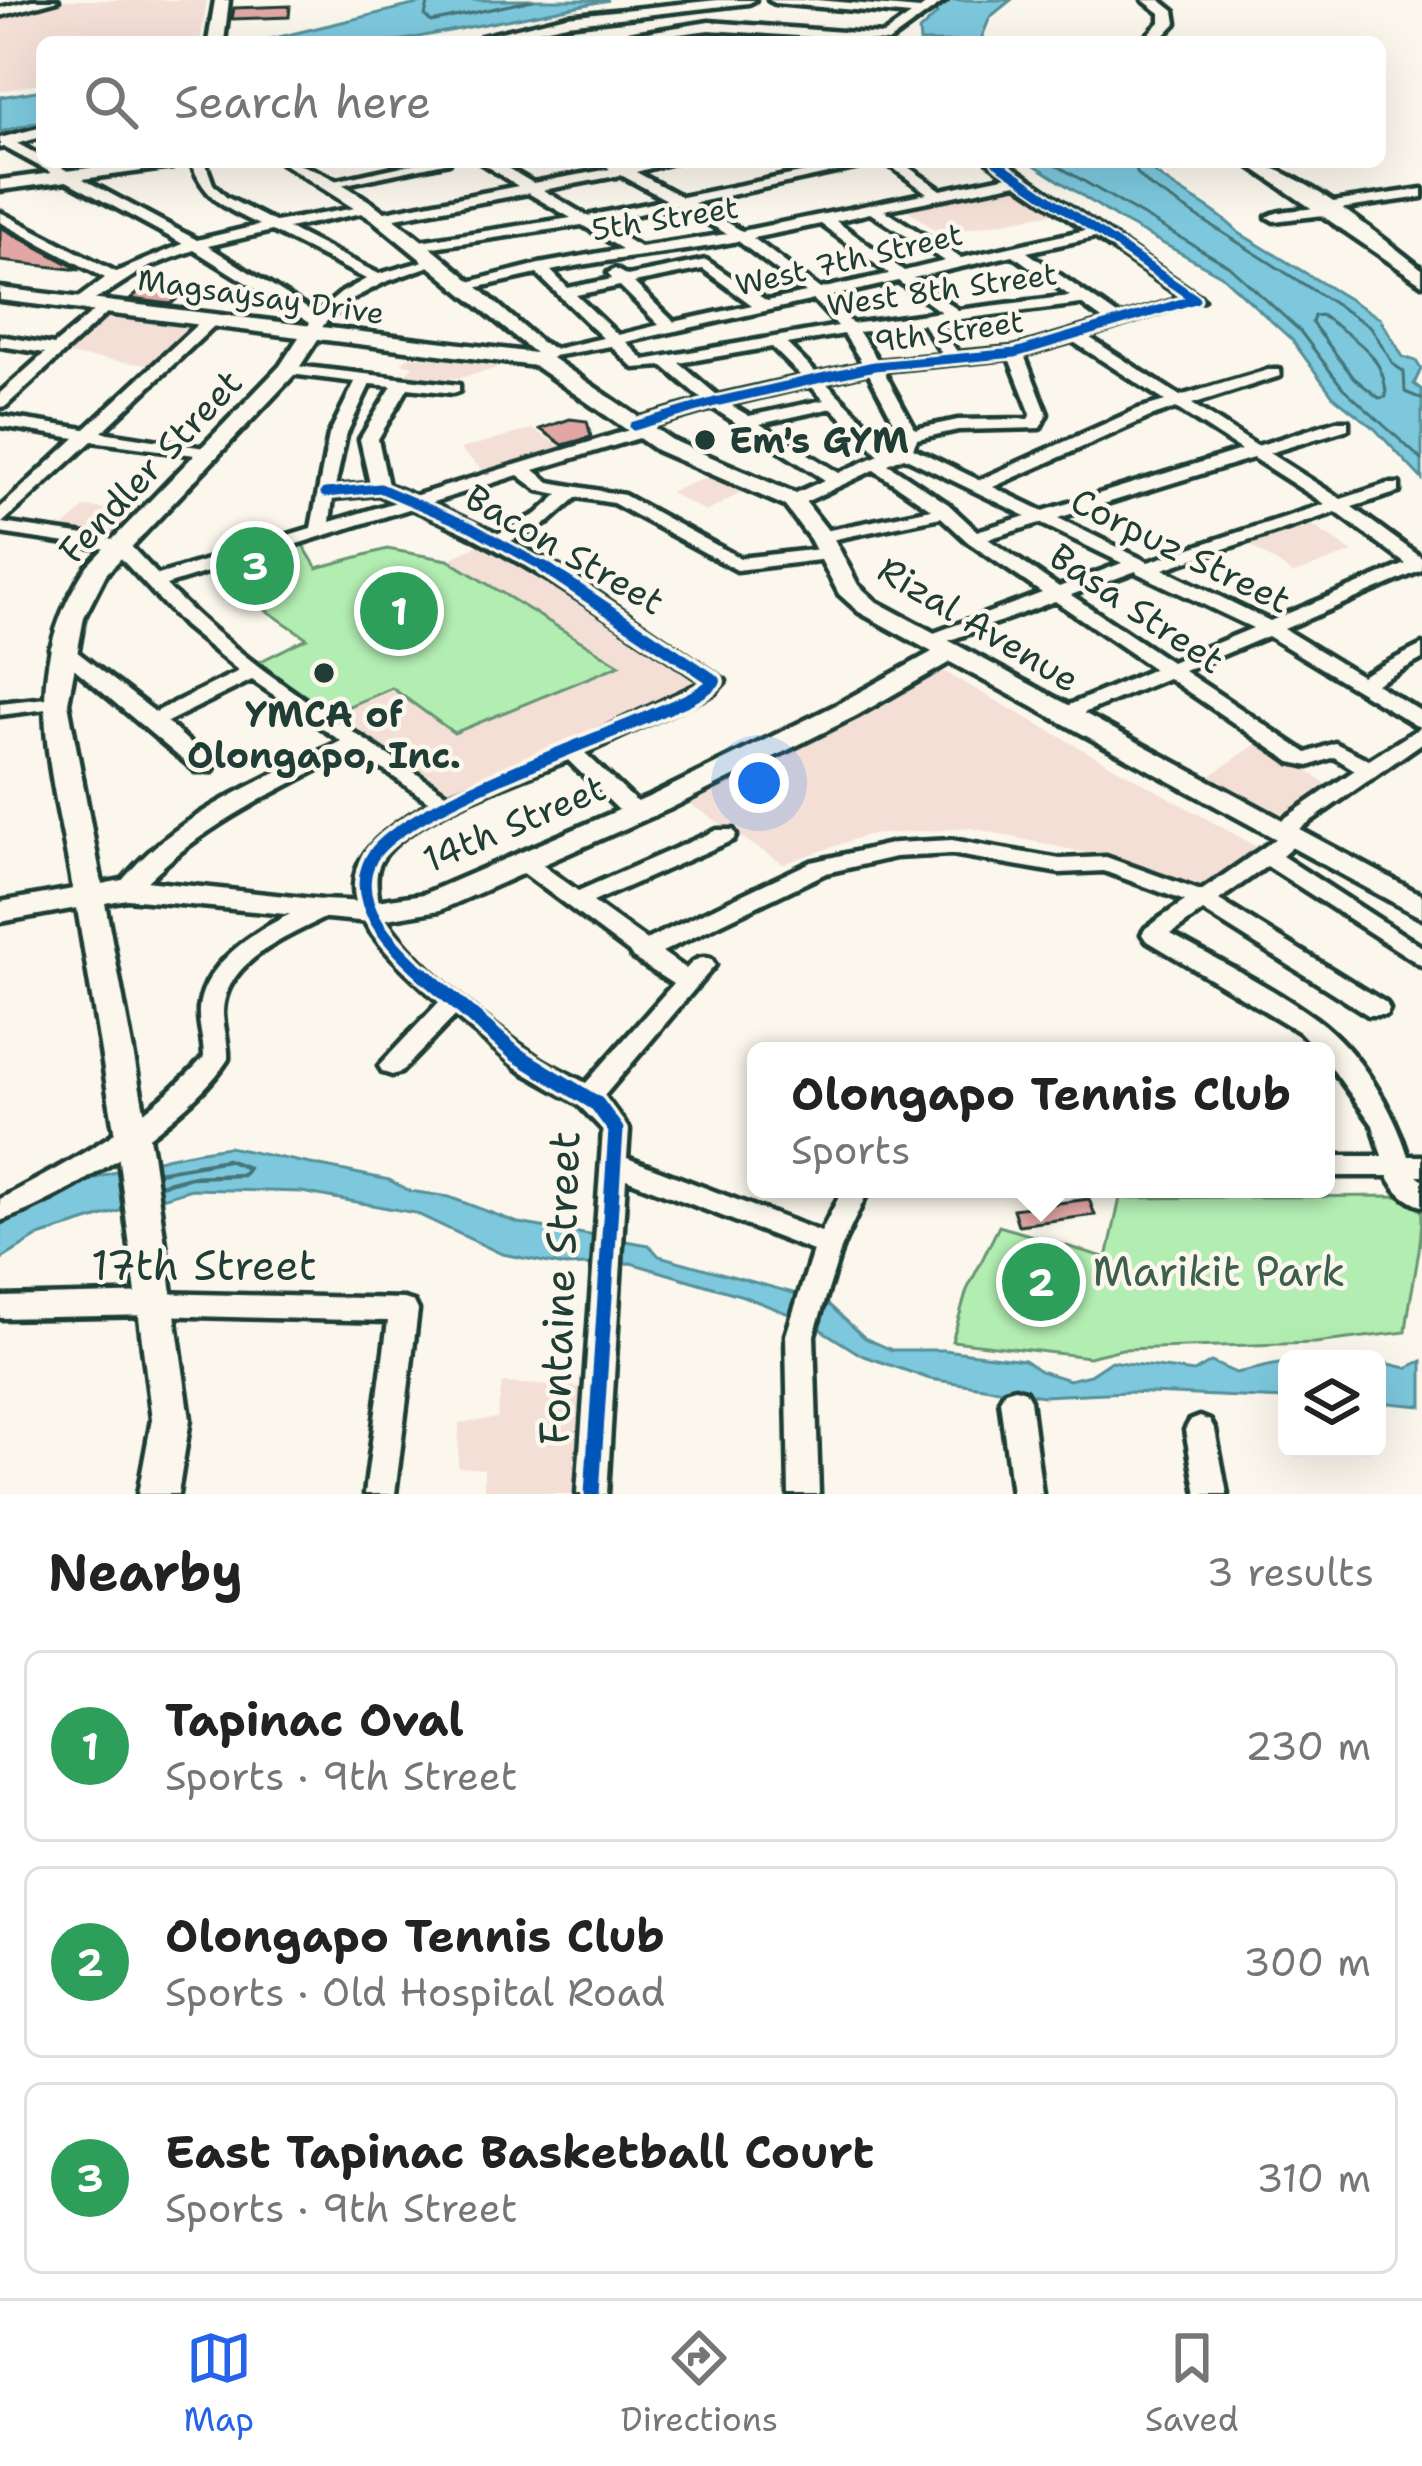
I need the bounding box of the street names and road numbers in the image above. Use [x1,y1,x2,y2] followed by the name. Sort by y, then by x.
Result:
[589,187,741,250] street label: 5th Street
[731,213,967,306] street label: West 7th Street
[824,253,1060,326] street label: West 8th Street
[135,259,387,334] street label: Magsaysay Drive
[872,301,1026,362] street label: 9th Street
[48,359,253,574] street label: Fendler Street
[456,473,673,626] street label: Bacon Street
[1063,476,1299,625] street label: Corpuz Street
[1040,532,1234,685] street label: Basa Street
[869,545,1089,704] street label: Rizal Avenue
[415,763,613,884] street label: 14th Street
[526,1130,592,1446] street label: Fontaine Street
[91,1237,317,1293] street label: 17th Street

